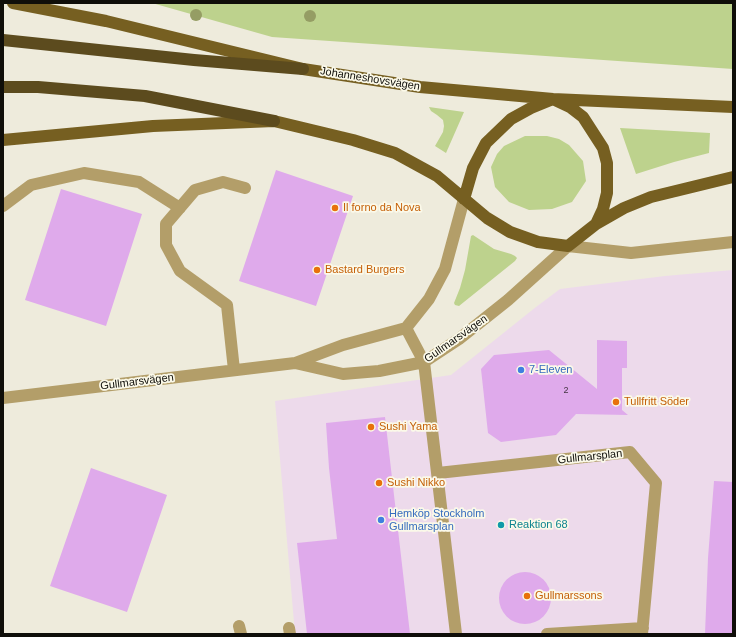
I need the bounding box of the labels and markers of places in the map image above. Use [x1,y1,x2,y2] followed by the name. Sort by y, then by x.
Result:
[343,201,421,215] place label: Il forno da Nova
[330,203,340,213] marker: Il forno da Nova
[325,263,404,277] place label: Bastard Burgers
[312,265,322,275] marker: Bastard Burgers
[529,363,572,377] place label: 7-Eleven
[516,365,526,375] marker: 7-Eleven
[624,395,689,409] place label: Tullfritt Söder
[611,397,621,407] marker: Tullfritt Söder
[379,420,437,434] place label: Sushi Yama
[366,422,376,432] marker: Sushi Yama
[387,476,445,490] place label: Sushi Nikko
[374,478,384,488] marker: Sushi Nikko
[389,507,484,533] place label: Hemköp Stockholm Gullmarsplan
[376,515,386,525] marker: Hemköp Stockholm Gullmarsplan
[509,518,568,532] place label: Reaktion 68
[496,520,506,530] marker: Reaktion 68
[535,589,602,603] place label: Gullmarssons
[522,591,532,601] marker: Gullmarssons

